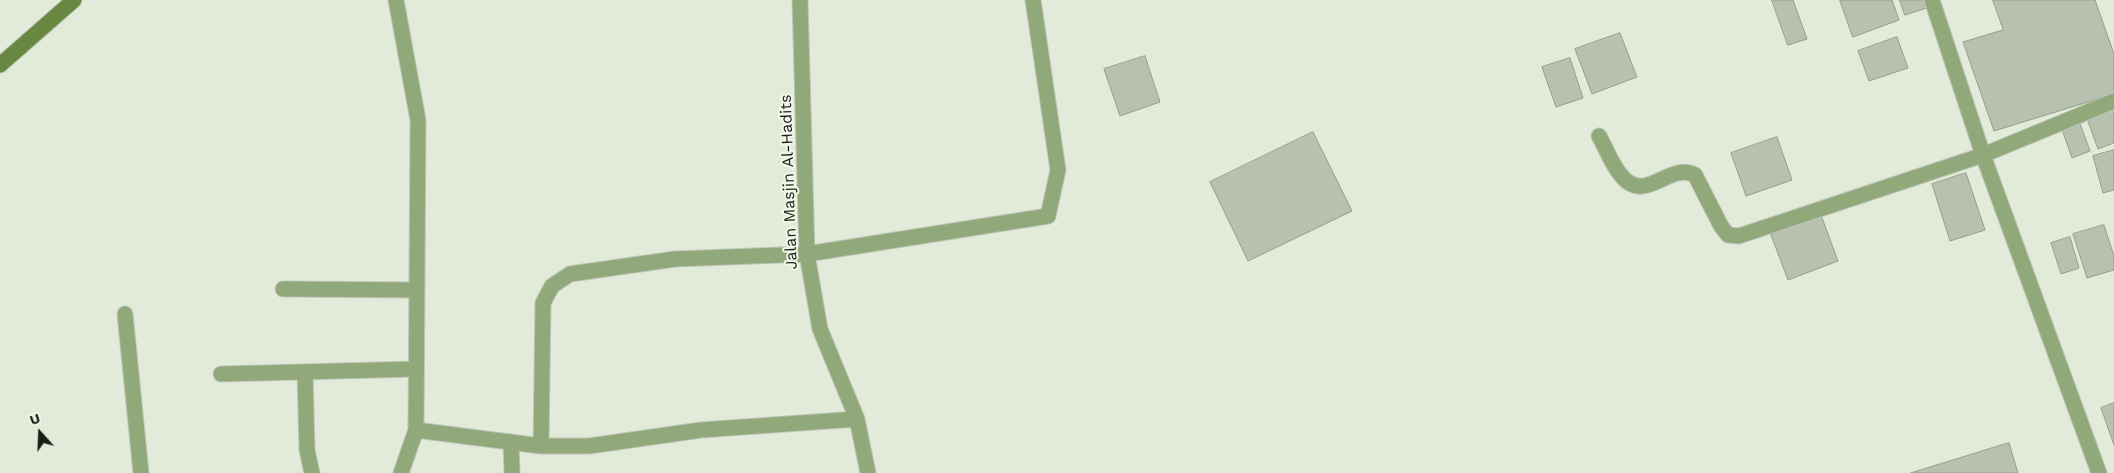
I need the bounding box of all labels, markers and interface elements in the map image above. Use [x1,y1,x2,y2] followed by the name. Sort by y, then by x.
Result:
[776,94,802,270] street label: Jalan Masjin Al-Hadits
[15,408,65,458] north arrow
[27,410,42,428] text: U

